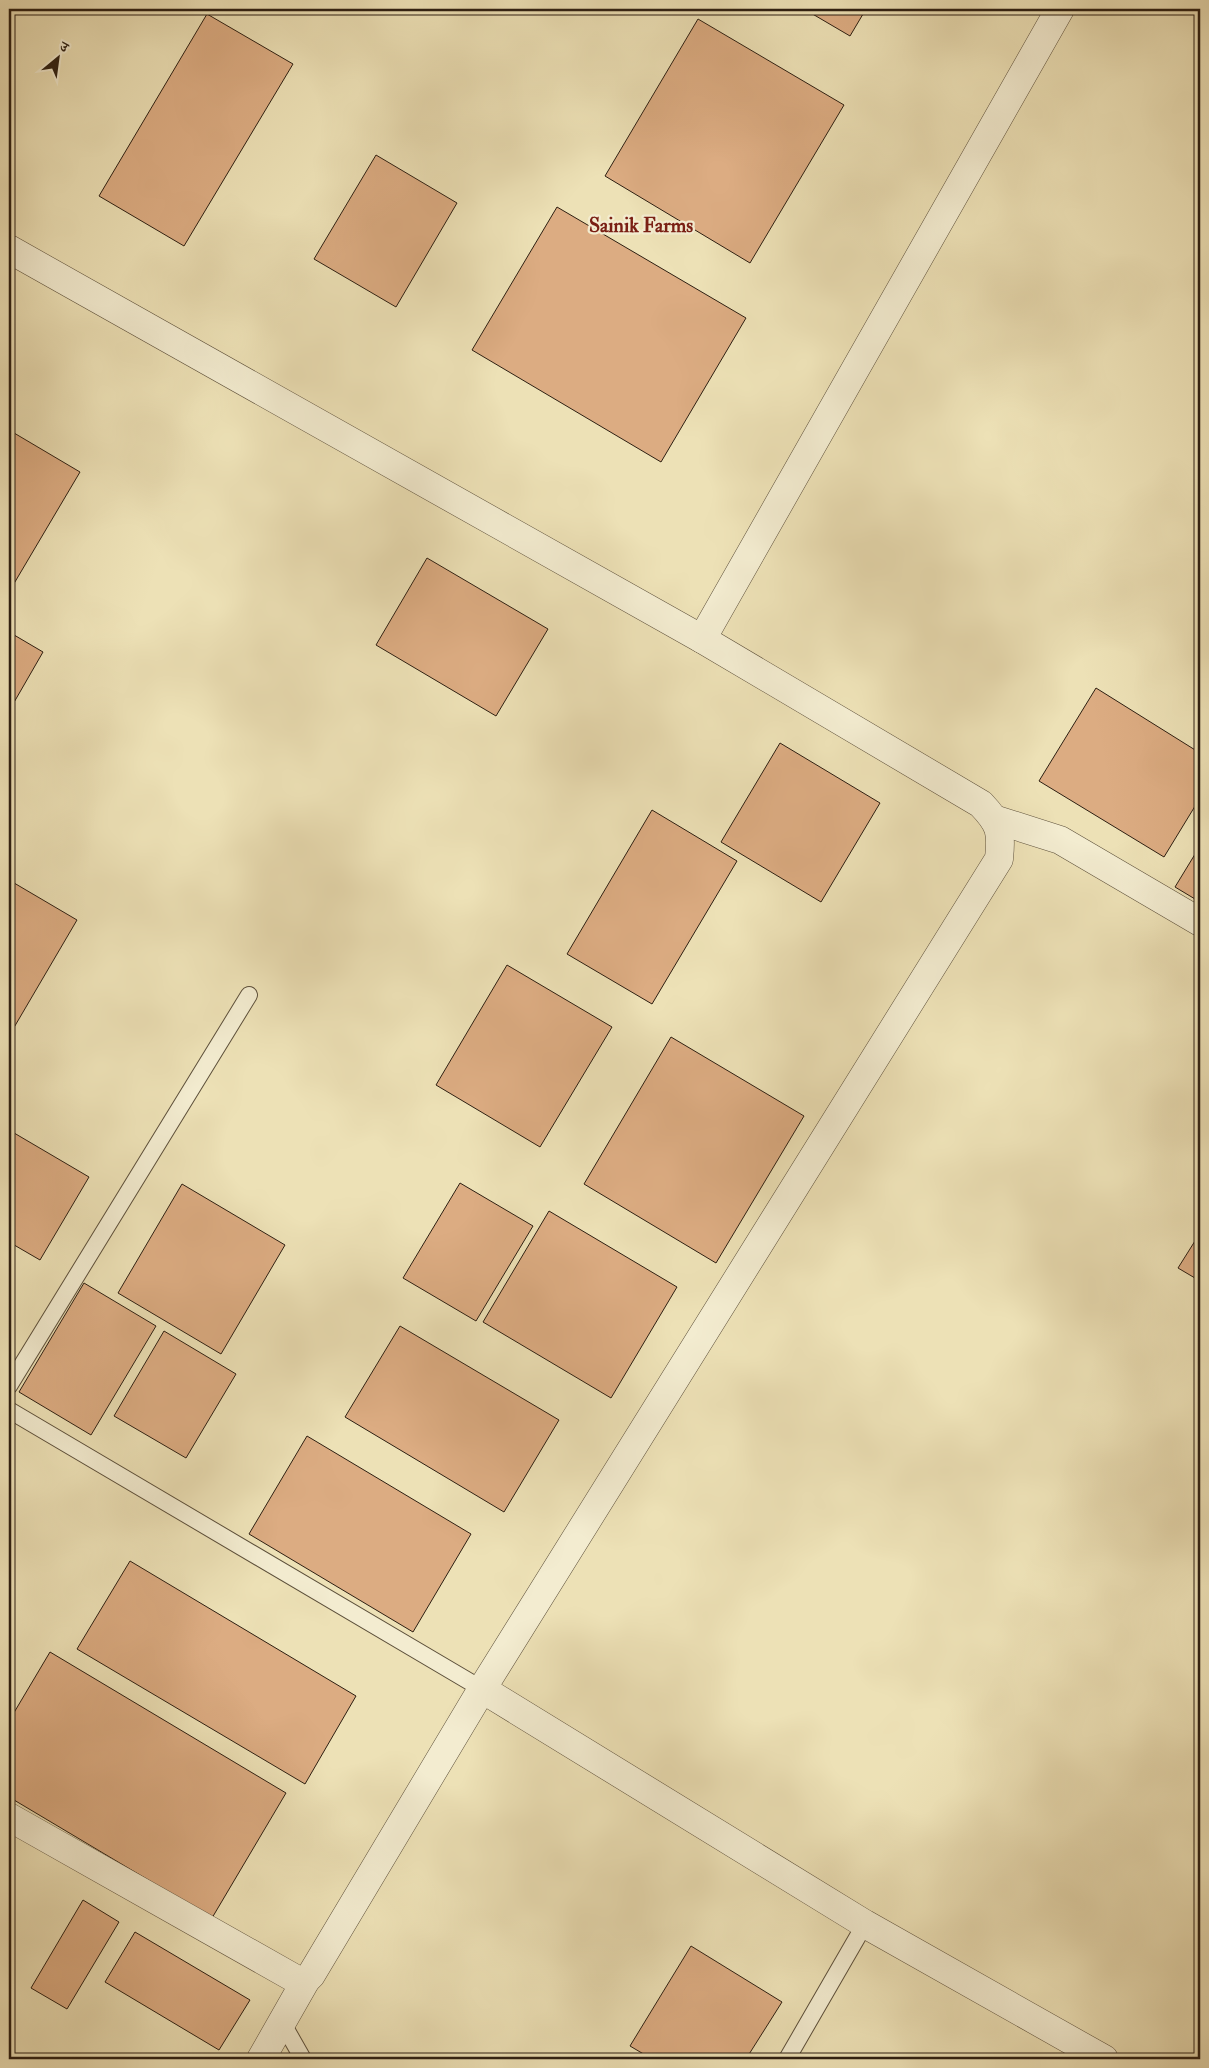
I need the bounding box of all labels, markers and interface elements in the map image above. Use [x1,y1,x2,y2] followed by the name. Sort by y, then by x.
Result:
[32,32,82,82] north arrow
[56,37,72,57] text: उ
[589,213,693,238] district label: Sainik Farms

